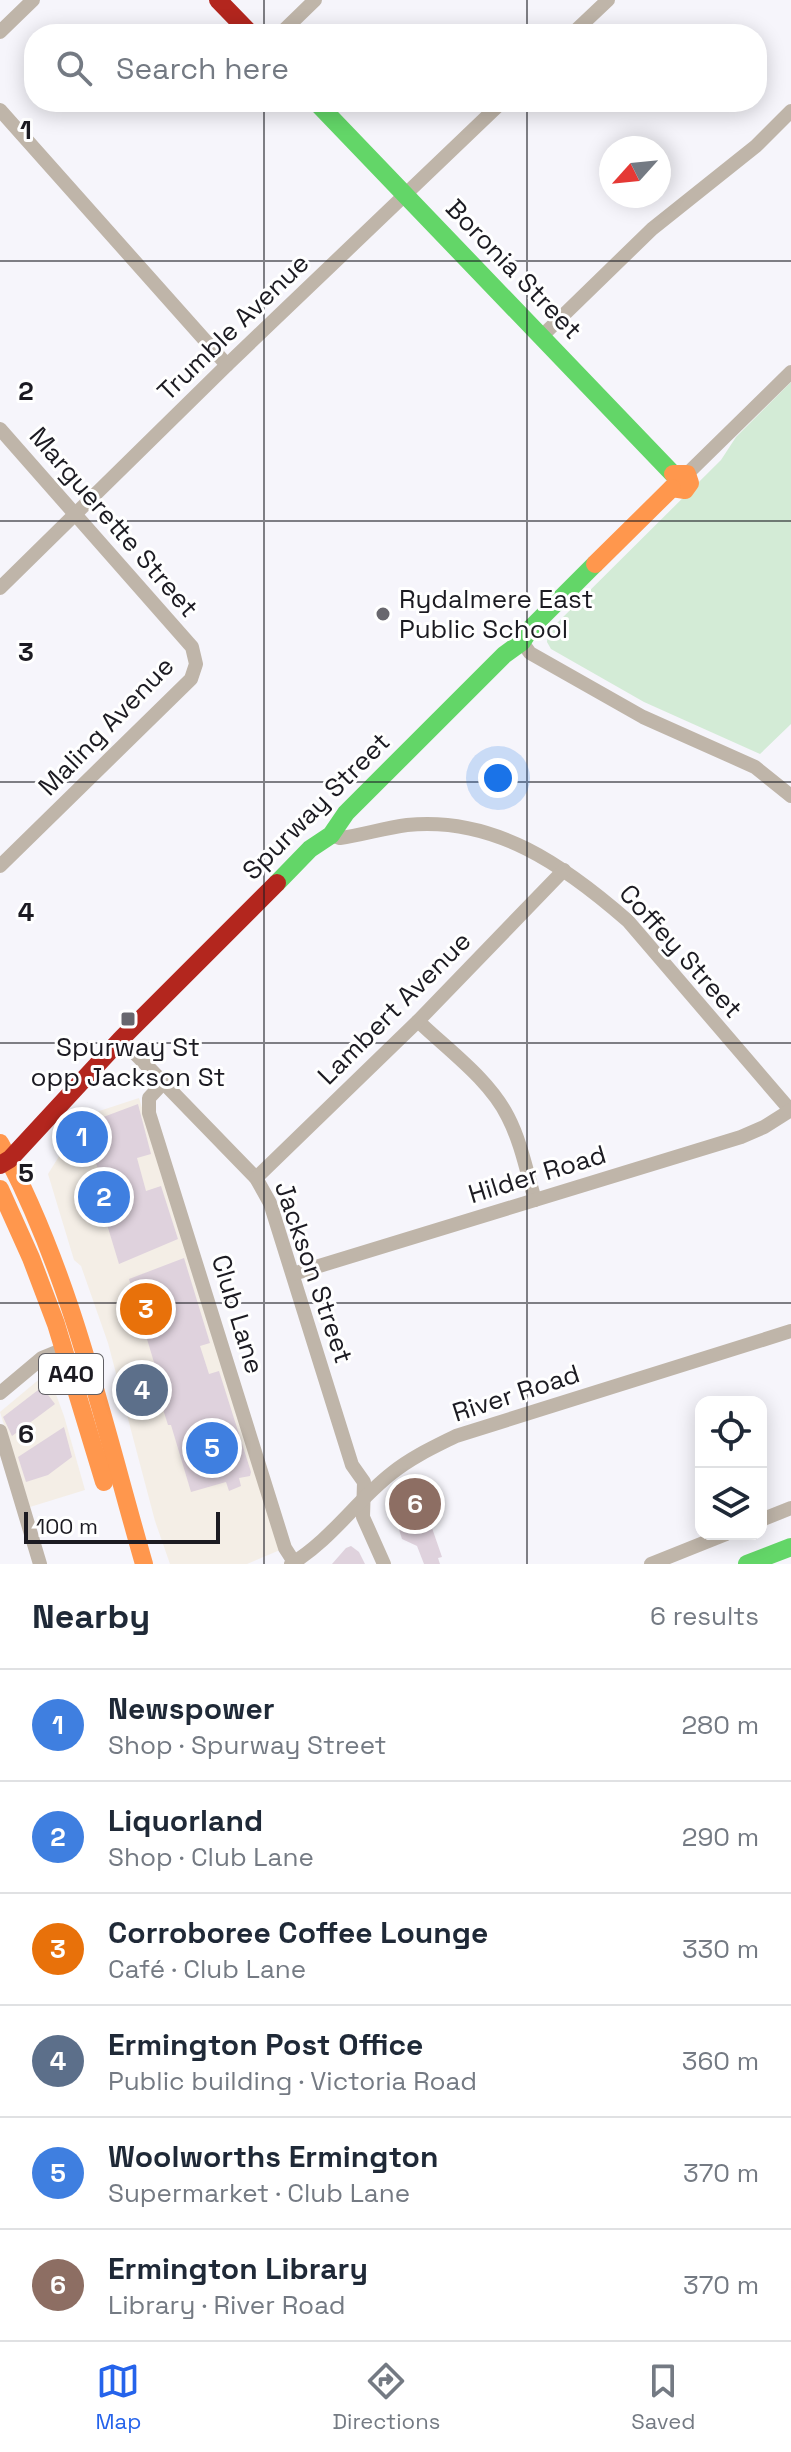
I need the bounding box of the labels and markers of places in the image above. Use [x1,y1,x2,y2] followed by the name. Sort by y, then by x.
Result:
[399,582,593,646] place label: Rydalmere East Public School
[374,605,392,623] marker: Rydalmere East Public School
[119,1010,137,1028] marker: Spurway St opp Jackson St
[30,1030,226,1094] place label: Spurway St opp Jackson St
[56,1107,108,1167] pin: 1
[78,1167,130,1227] pin: 2
[120,1279,172,1339] pin: 3
[116,1360,168,1420] pin: 4
[186,1418,238,1478] pin: 5
[389,1474,441,1534] pin: 6

